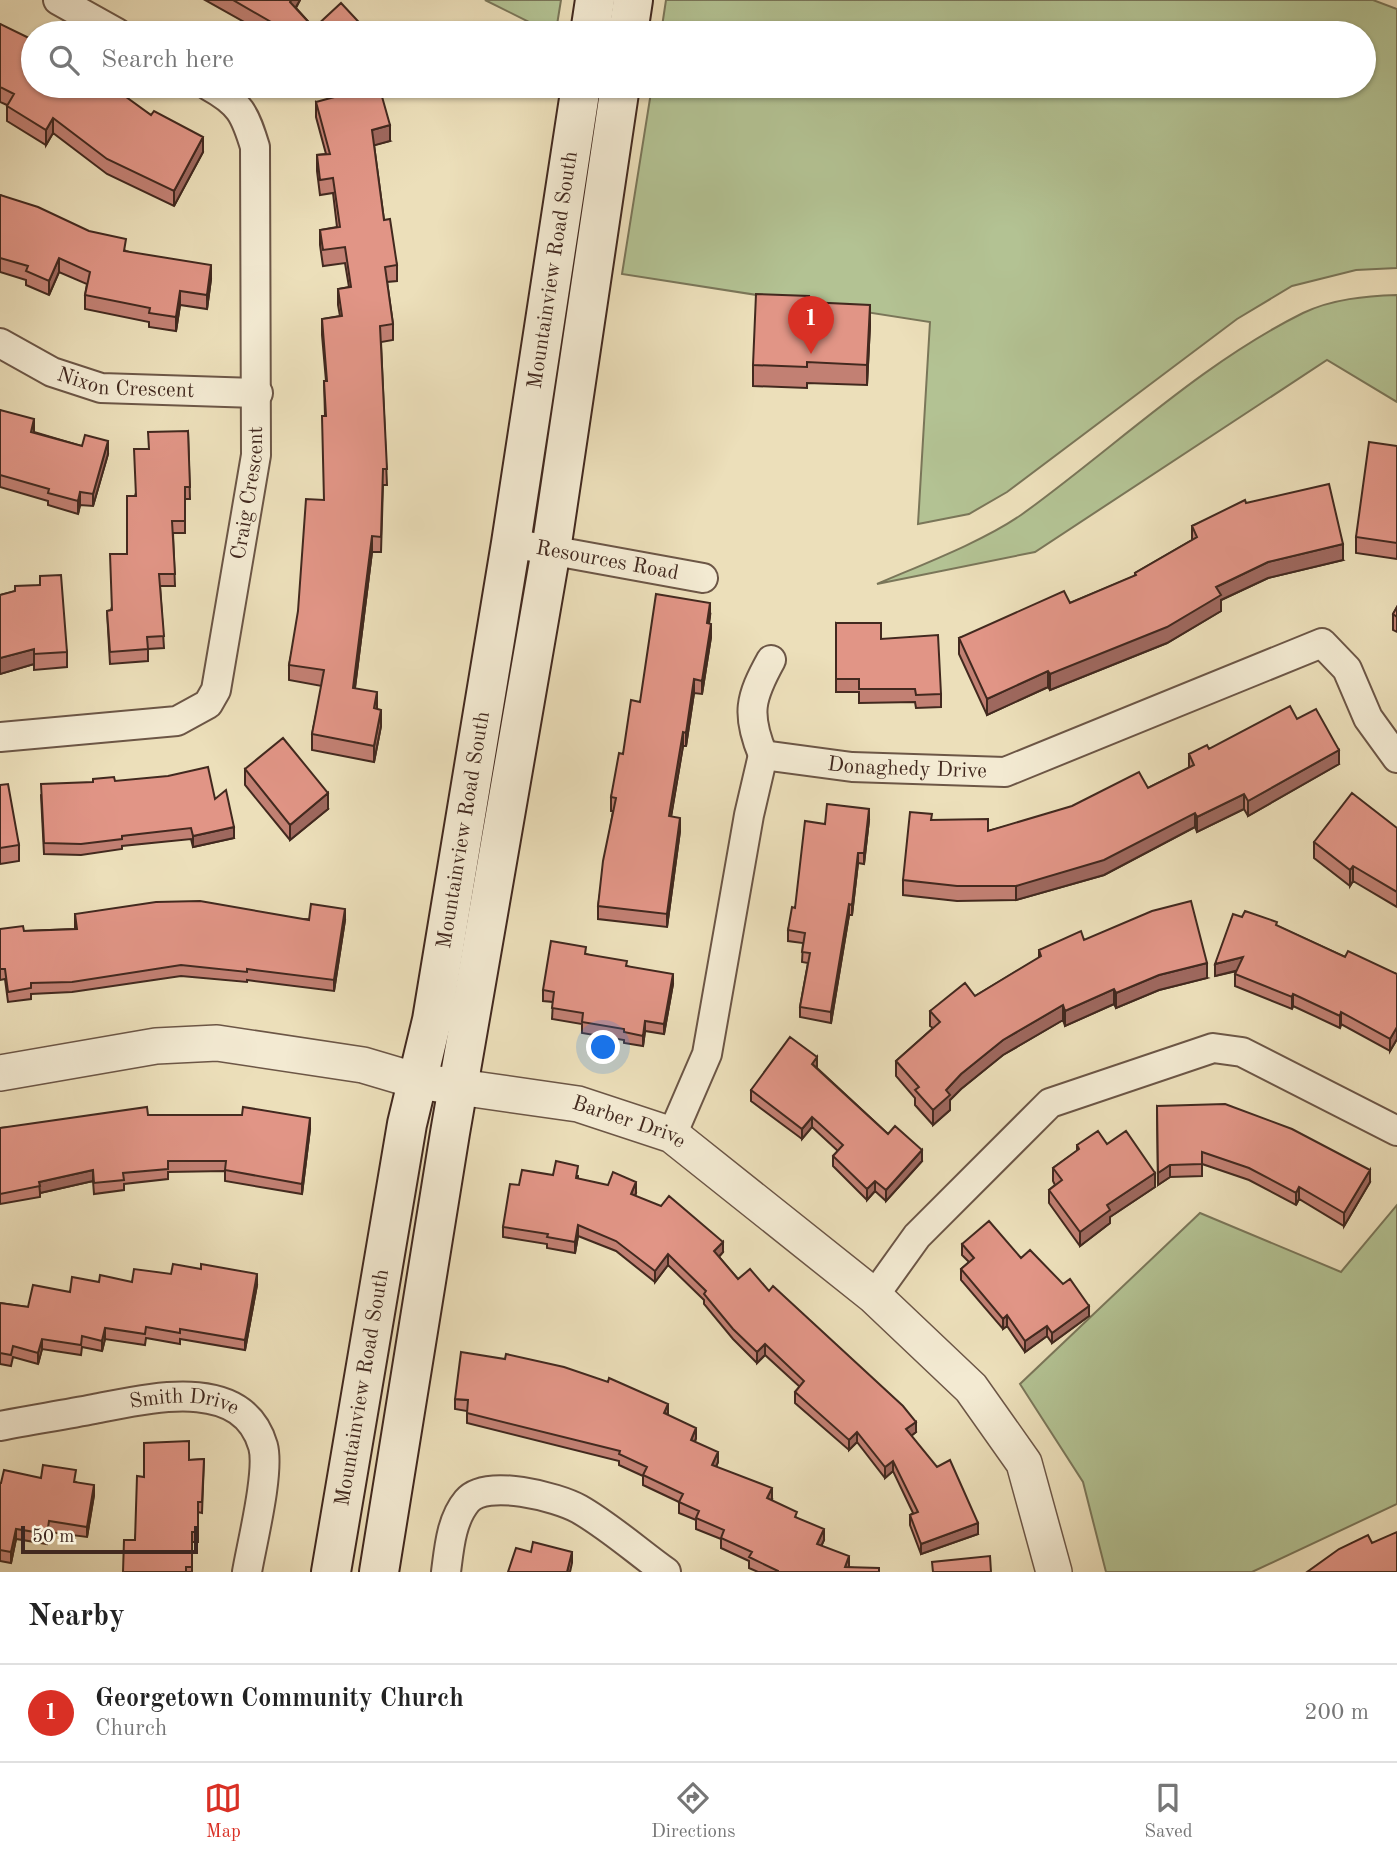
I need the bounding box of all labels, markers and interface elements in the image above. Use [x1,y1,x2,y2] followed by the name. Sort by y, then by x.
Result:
[21,21,1376,98] search box
[45,41,83,79] icon: search
[101,47,234,73] text: Search here
[524,150,581,390] street label: Mountainview Road South
[788,296,834,354] pin: 1
[54,364,195,401] street label: Nixon Crescent
[228,426,266,561] street label: Craig Crescent
[534,537,681,584] street label: Resources Road
[433,710,493,950] street label: Mountainview Road South
[826,753,987,782] street label: Donaghedy Drive
[586,1030,620,1064] your location
[570,1092,690,1152] street label: Barber Drive
[332,1267,393,1508] street label: Mountainview Road South
[128,1386,243,1419] street label: Smith Drive
[21,1523,198,1555] scale bar
[32,1528,74,1547] text: 50 m
[28,1602,125,1632] text: Nearby
[95,1686,464,1712] text: Georgetown Community Church
[44,1701,58,1724] text: 1
[1304,1701,1369,1724] text: 200 m
[95,1717,167,1740] text: Church
[204,1779,242,1844] tab: Map
[651,1779,736,1844] tab: Directions
[1144,1779,1193,1844] tab: Saved

